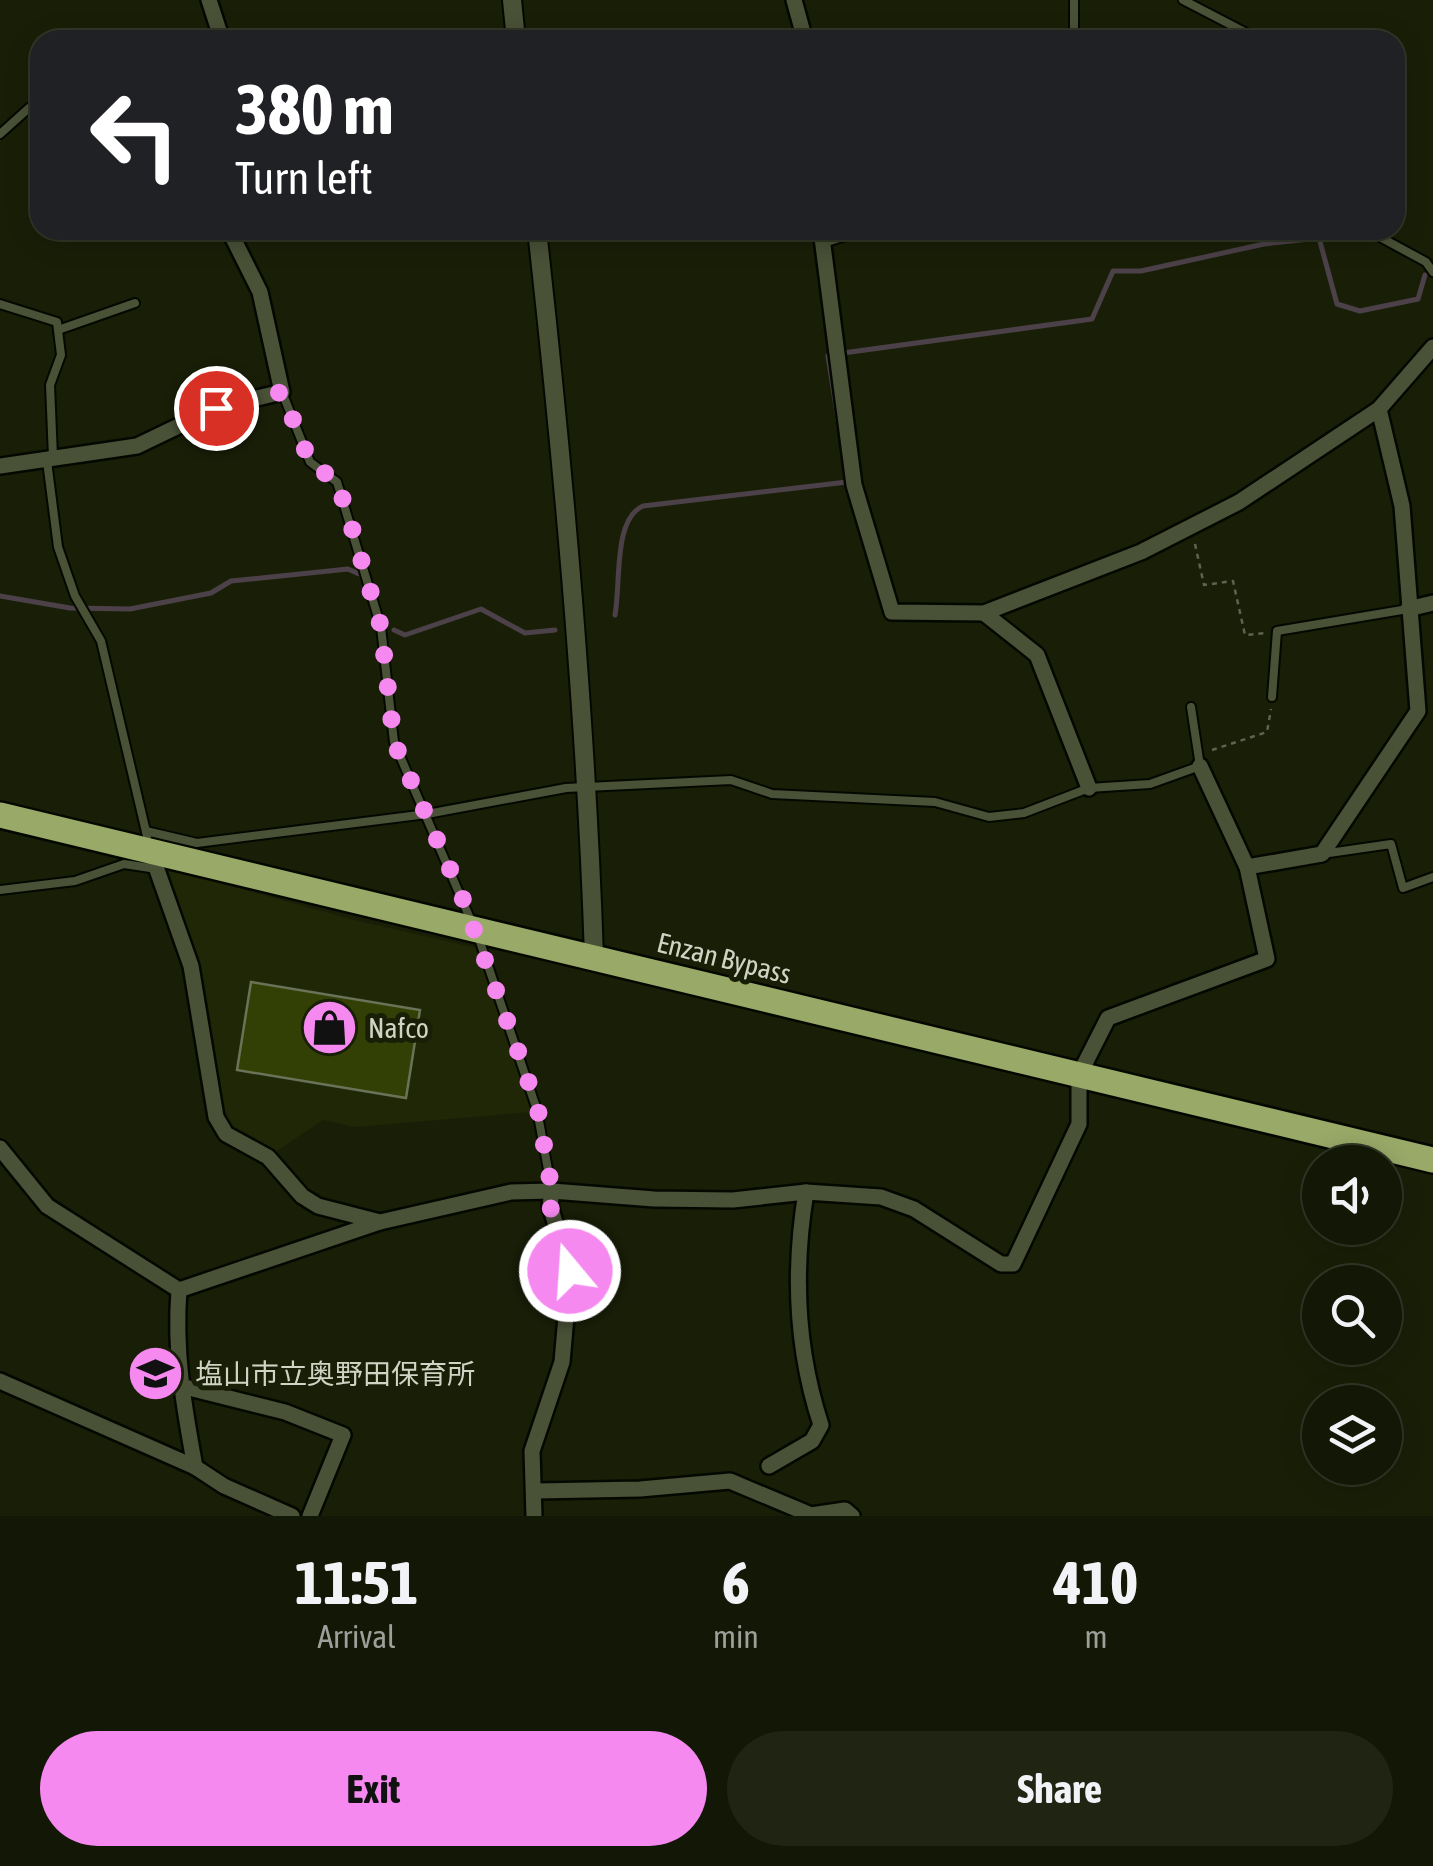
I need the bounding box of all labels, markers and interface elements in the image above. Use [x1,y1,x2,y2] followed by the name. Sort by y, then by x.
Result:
[235,69,394,149] text: 380 m
[70,70,200,200] icon: left
[235,152,373,204] text: Turn left
[174,366,259,451] pin
[189,381,244,436] icon: arrive
[654,926,794,990] street label: Enzan Bypass
[299,998,359,1058] shop icon: Nafco
[368,1012,429,1044] place label: Nafco
[1302,1145,1402,1485] map controls
[1302,1145,1402,1245] button: sound
[518,1219,622,1323] position arrow
[1302,1265,1402,1365] button: search
[126,1344,186,1404] school or university icon: 塩山市立奥野田保育所
[195,1358,475,1390] place label: 塩山市立奥野田保育所
[1302,1385,1402,1485] button: layers
[295,1548,418,1617] text: 11:51
[722,1548,750,1617] text: 6
[1054,1548,1138,1617] text: 410
[317,1618,396,1655] text: Arrival
[713,1618,759,1655] text: min
[1084,1618,1107,1655] text: m
[40,1731,707,1846] button: Exit
[727,1731,1393,1846] button: Share

